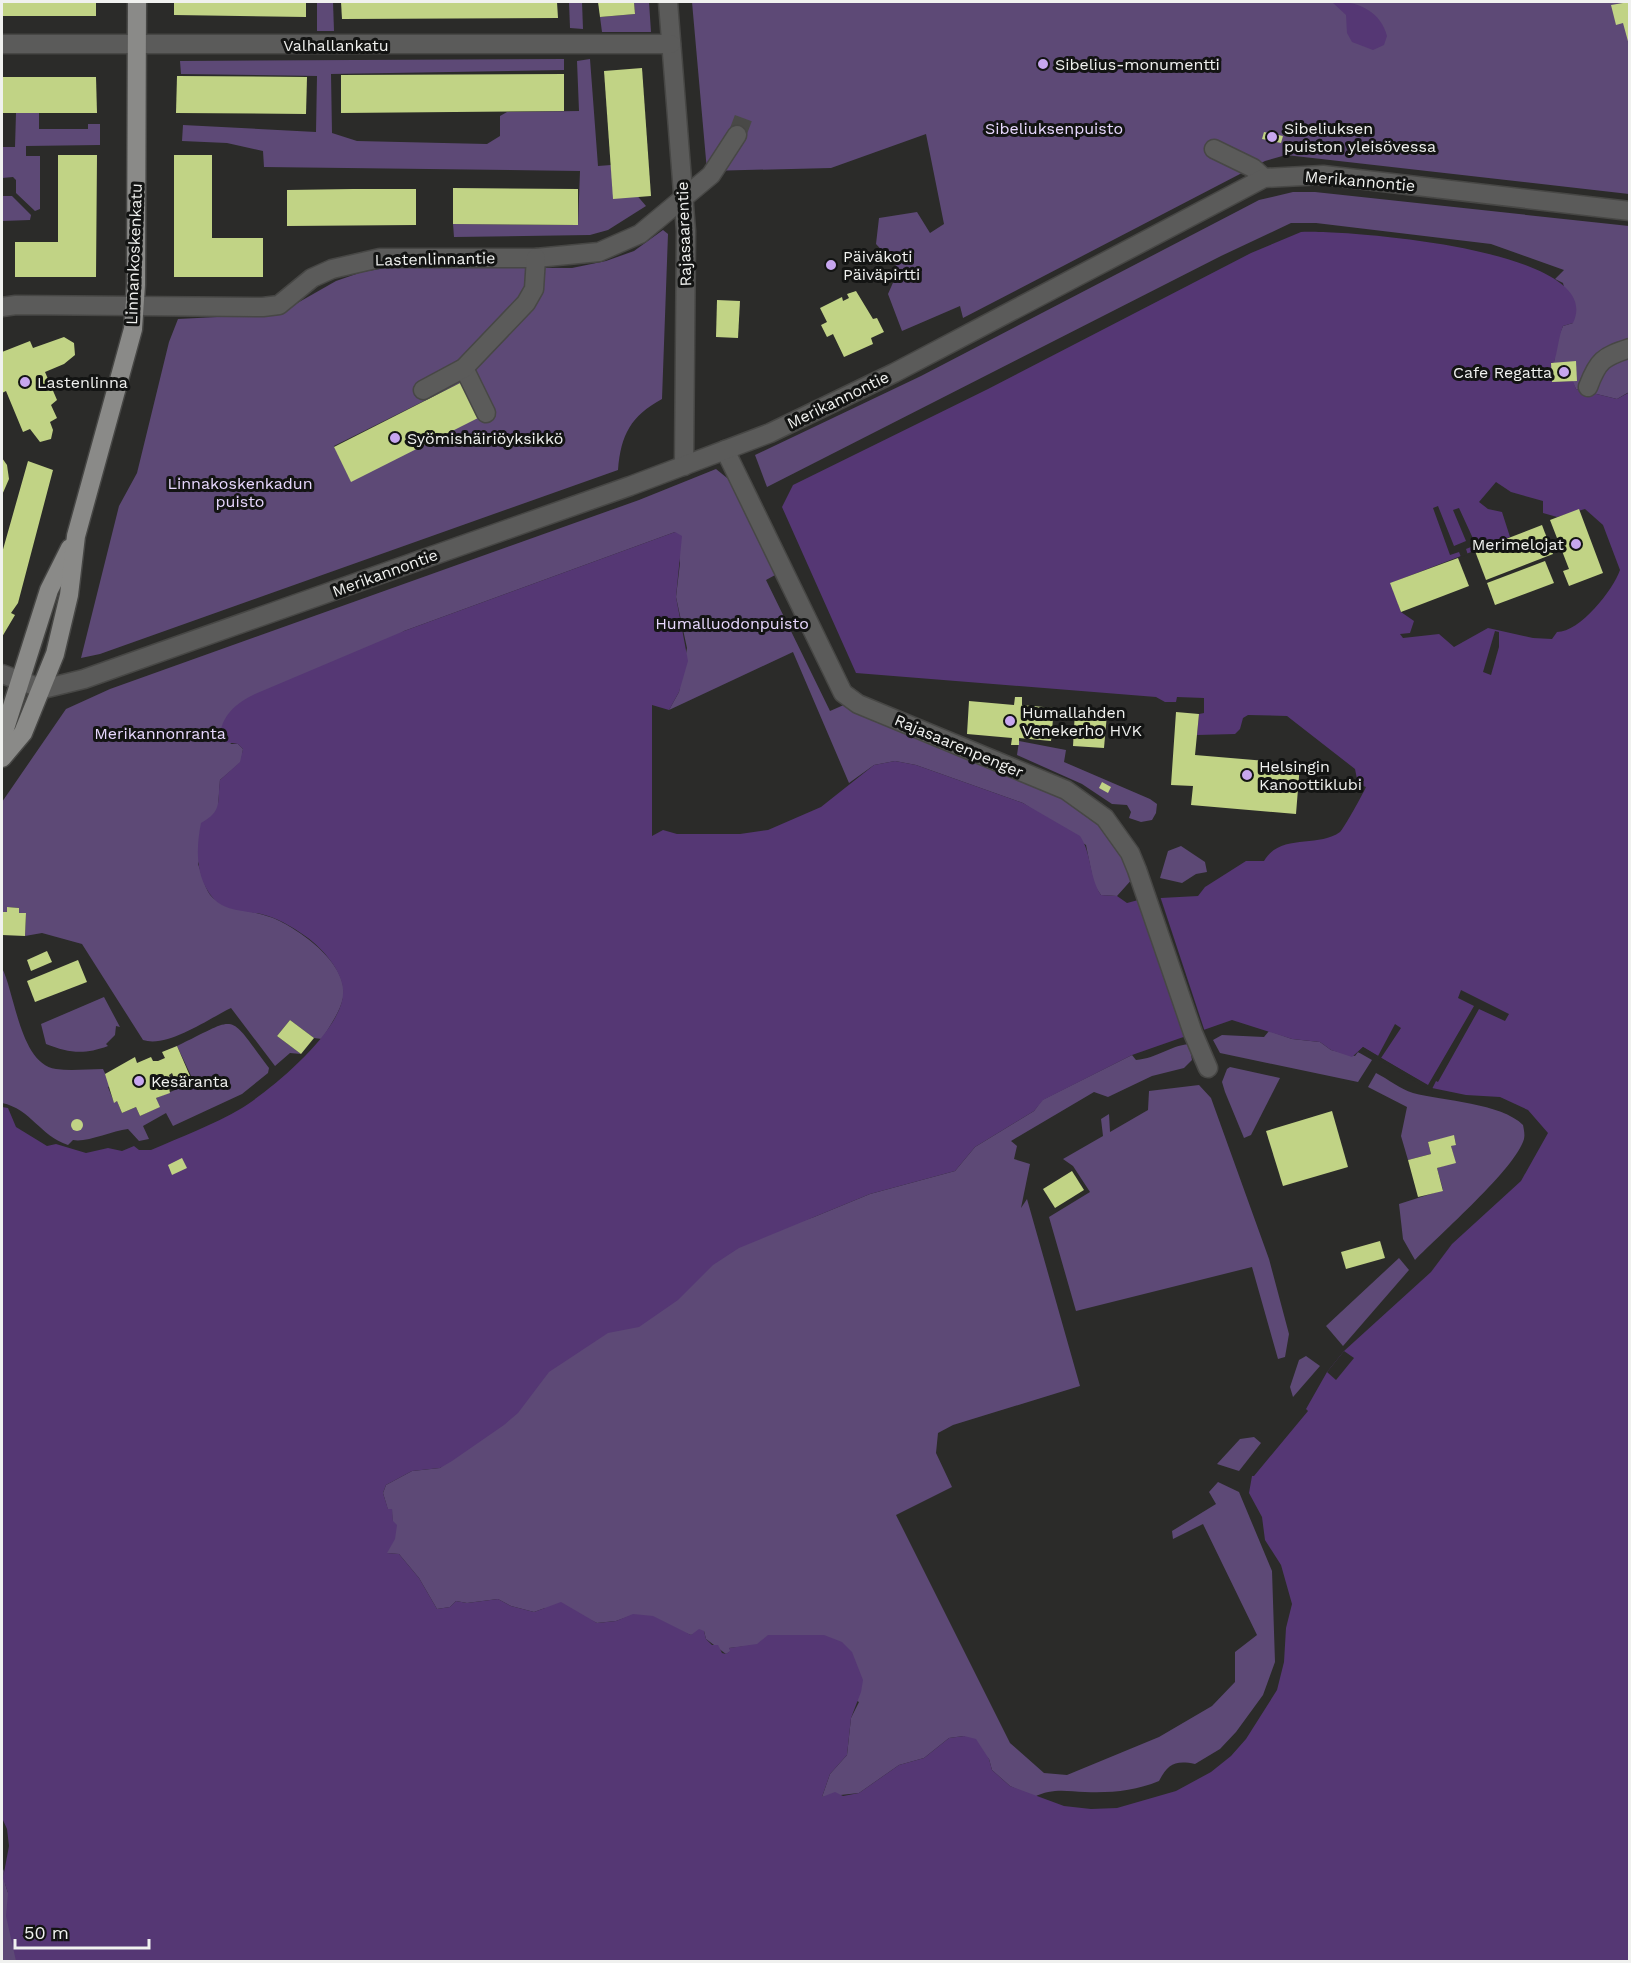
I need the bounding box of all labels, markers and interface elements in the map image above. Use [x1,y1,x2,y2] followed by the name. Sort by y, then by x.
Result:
[283,36,389,55] street label: Valhallankatu
[1055,55,1220,74] place label: Sibelius-monumentti
[1036,57,1050,71] marker: Sibelius-monumentti
[985,119,1123,138] park label: Sibeliuksenpuisto
[1284,119,1436,156] place label: Sibeliuksen puiston yleisövessa
[1265,130,1279,144] marker: Sibeliuksen puiston yleisövessa
[1304,167,1416,195] street label: Merikannontie
[673,181,695,287] street label: Rajasaarentie
[122,183,146,325] street label: Linnankoskenkatu
[843,247,920,284] place label: Päiväkoti Päiväpirtti
[374,248,496,270] street label: Lastenlinnantie
[824,258,838,272] marker: Päiväkoti Päiväpirtti
[1453,363,1552,382] place label: Cafe Regatta
[1557,365,1571,379] marker: Cafe Regatta
[784,367,892,433] street label: Merikannontie
[37,373,128,392] place label: Lastenlinna
[18,375,32,389] marker: Lastenlinna
[407,429,563,448] place label: Syömishäiriöyksikkö
[388,431,402,445] marker: Syömishäiriöyksikkö
[167,474,313,511] park label: Linnakoskenkadun puisto
[1472,535,1564,554] place label: Merimelojat
[1569,537,1583,551] marker: Merimelojat
[330,545,440,601] street label: Merikannontie
[655,614,809,633] park label: Humalluodonpuisto
[1022,703,1143,740] place label: Humallahden Venekerho HVK
[892,710,1027,782] street label: Rajasaarenpenger
[1003,714,1017,728] marker: Humallahden Venekerho HVK
[94,724,226,743] park label: Merikannonranta
[1259,757,1362,794] place label: Helsingin Kanoottiklubi
[1240,768,1254,782] marker: Helsingin Kanoottiklubi
[151,1072,228,1091] place label: Kesäranta
[132,1074,146,1088] marker: Kesäranta
[15,1912,148,1950] scale bar
[24,1922,69,1943] text: 50 m

